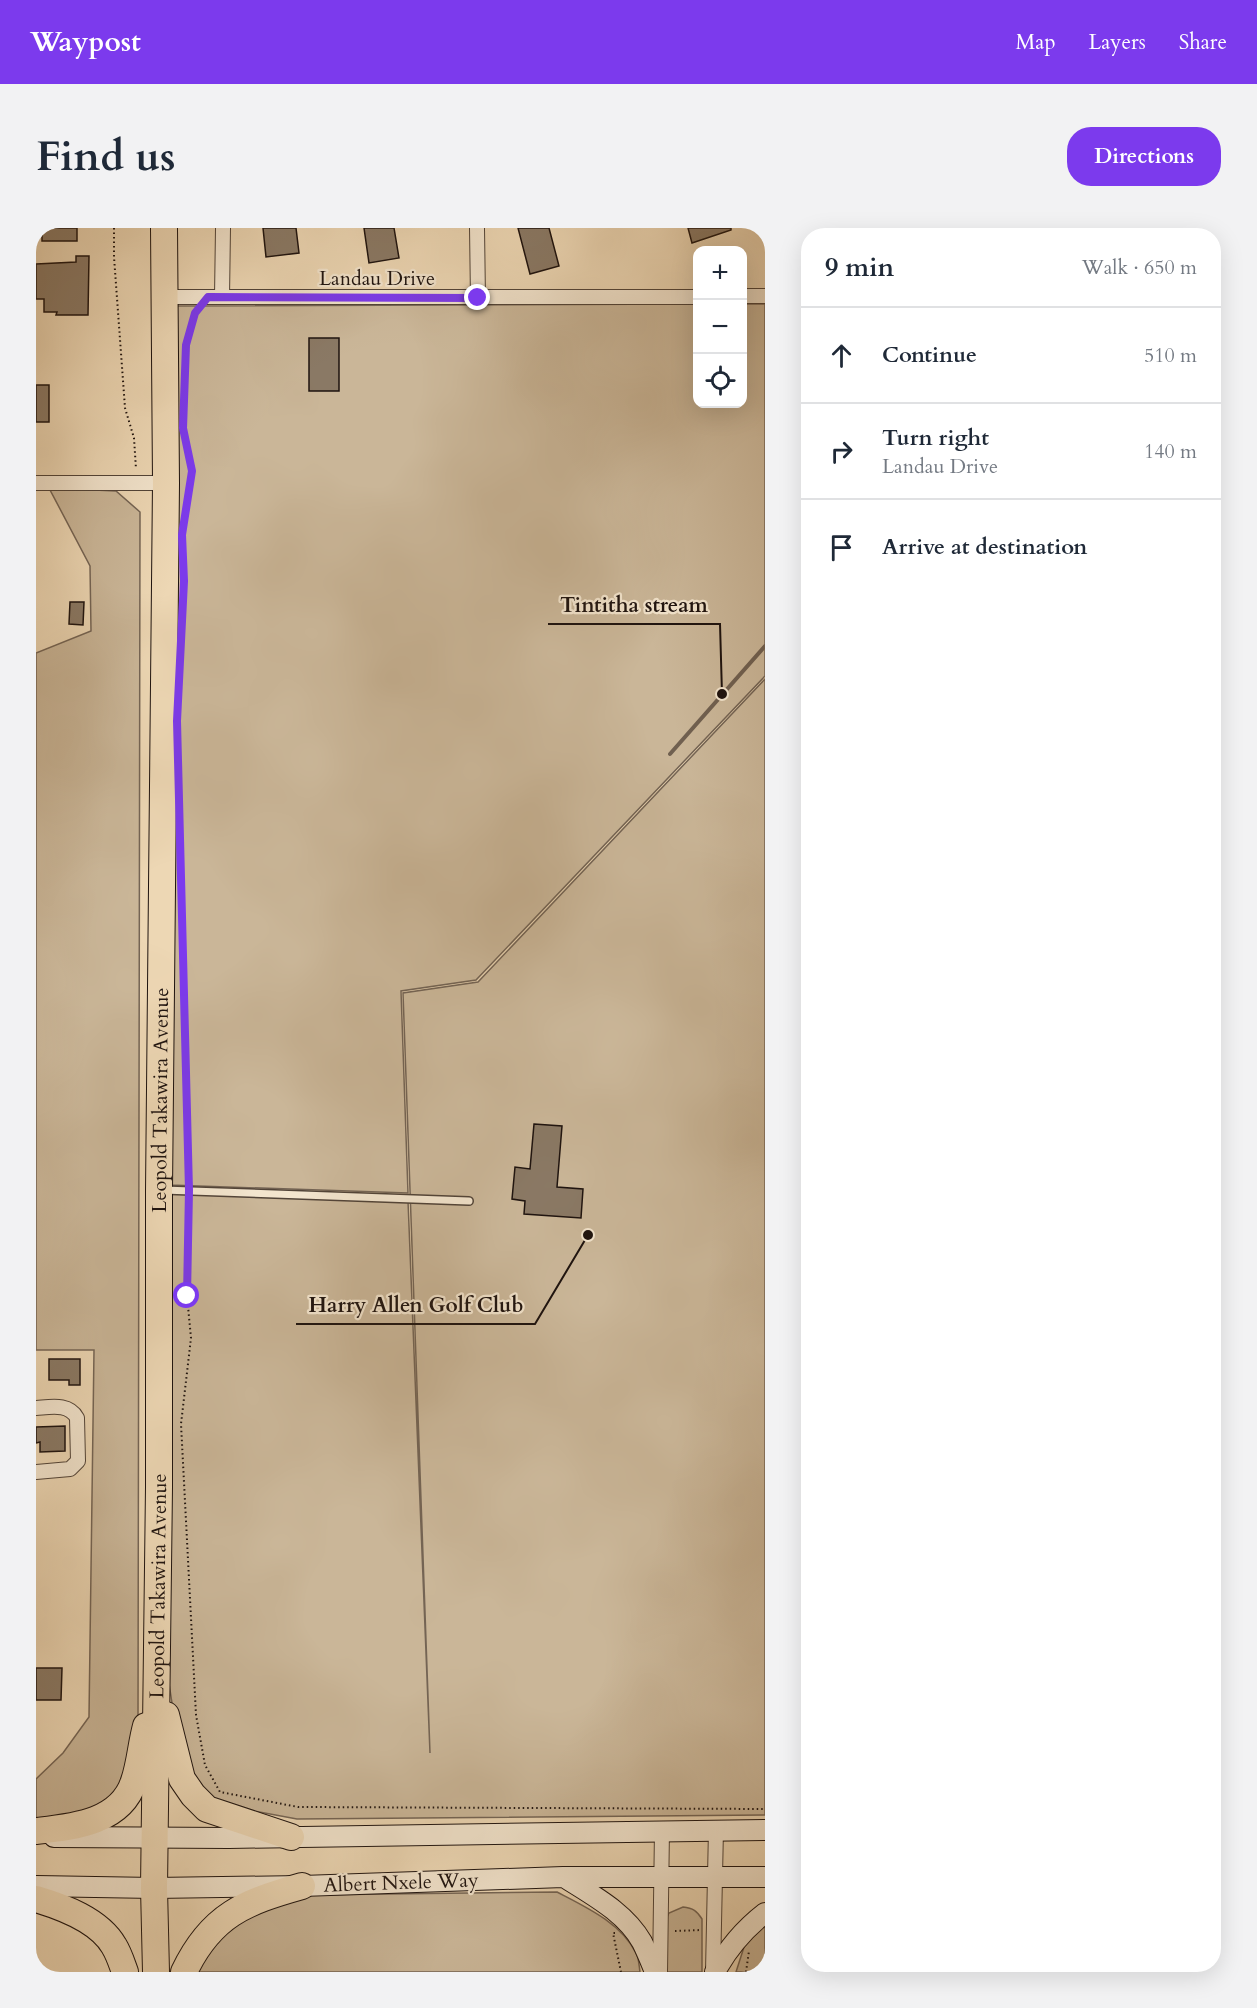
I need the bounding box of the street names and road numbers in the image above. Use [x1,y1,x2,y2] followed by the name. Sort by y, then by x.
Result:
[319,265,435,292] street label: Landau Drive
[146,987,175,1213] street label: Leopold Takawira Avenue
[143,1473,173,1699] street label: Leopold Takawira Avenue
[323,1866,479,1899] street label: Albert Nxele Way

